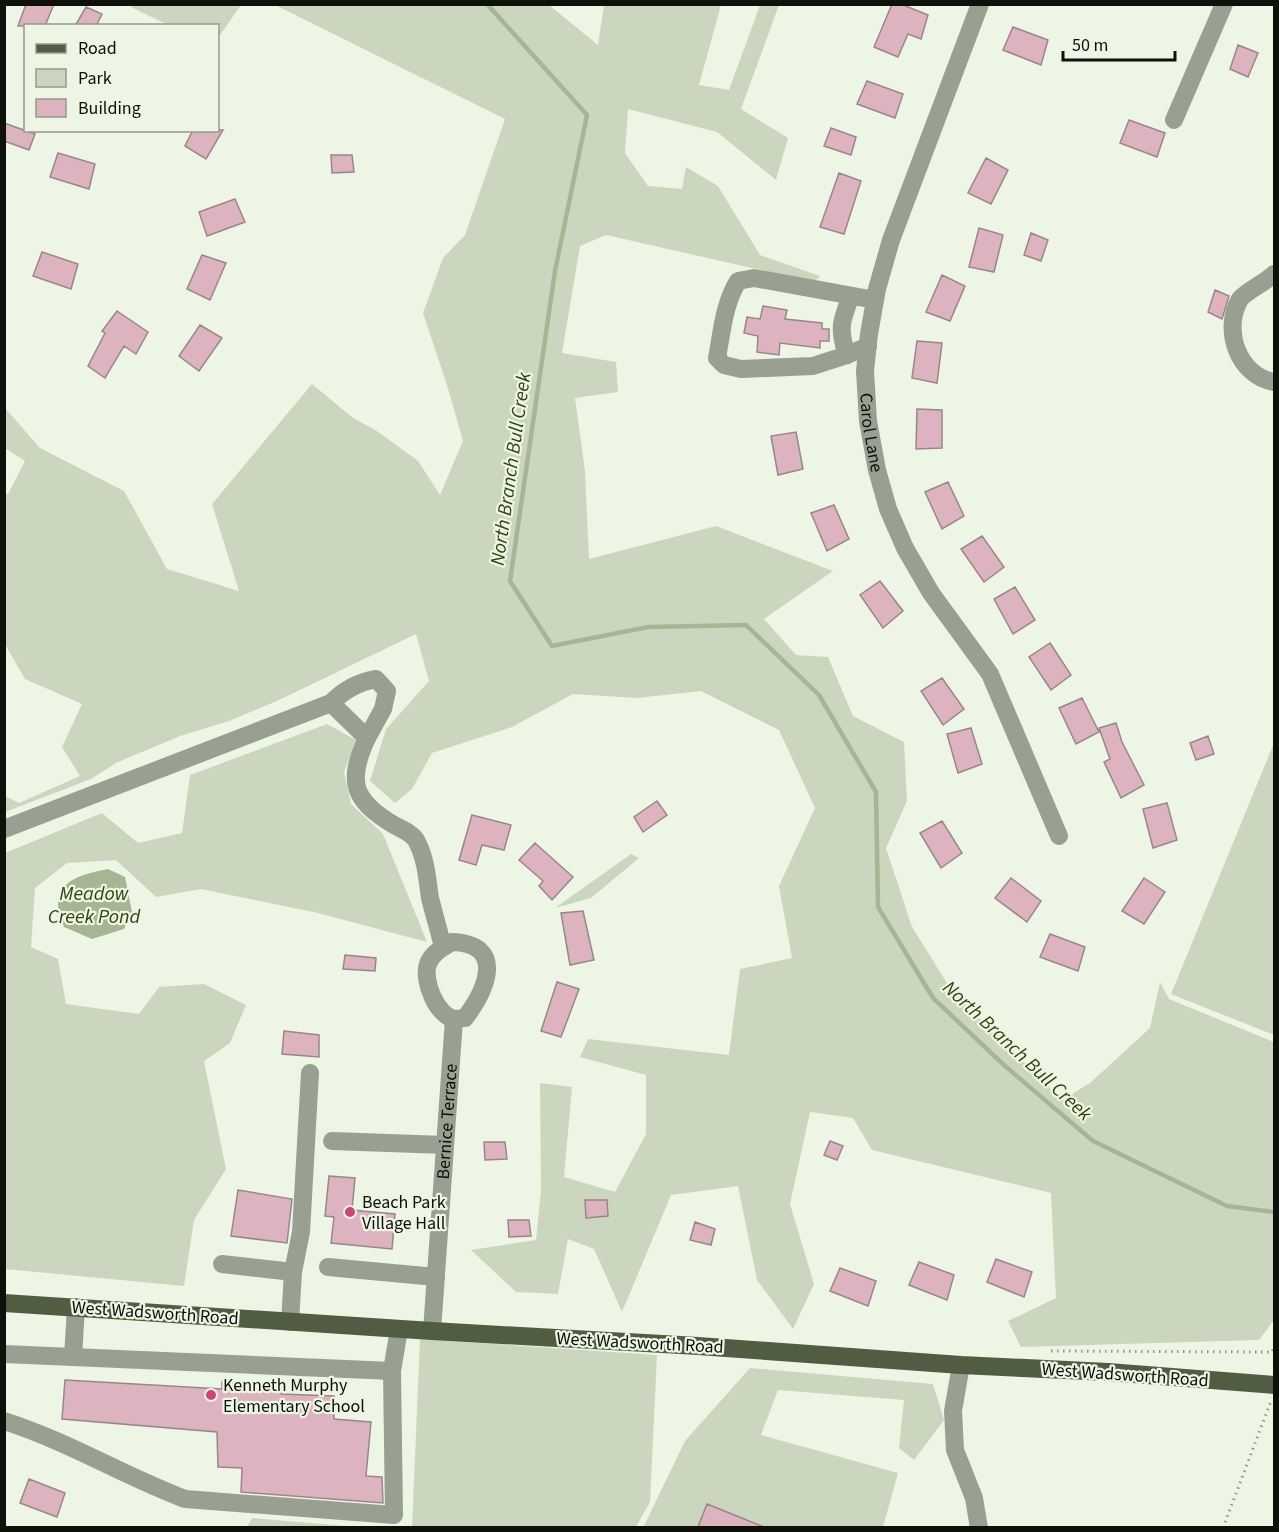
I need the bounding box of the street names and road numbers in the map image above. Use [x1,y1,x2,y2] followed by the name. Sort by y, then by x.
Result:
[854,392,890,474] street label: Carol Lane
[430,1063,463,1180] street label: Bernice Terrace
[71,1295,239,1331] street label: West Wadsworth Road
[556,1326,724,1360] street label: West Wadsworth Road
[1041,1357,1209,1393] street label: West Wadsworth Road

